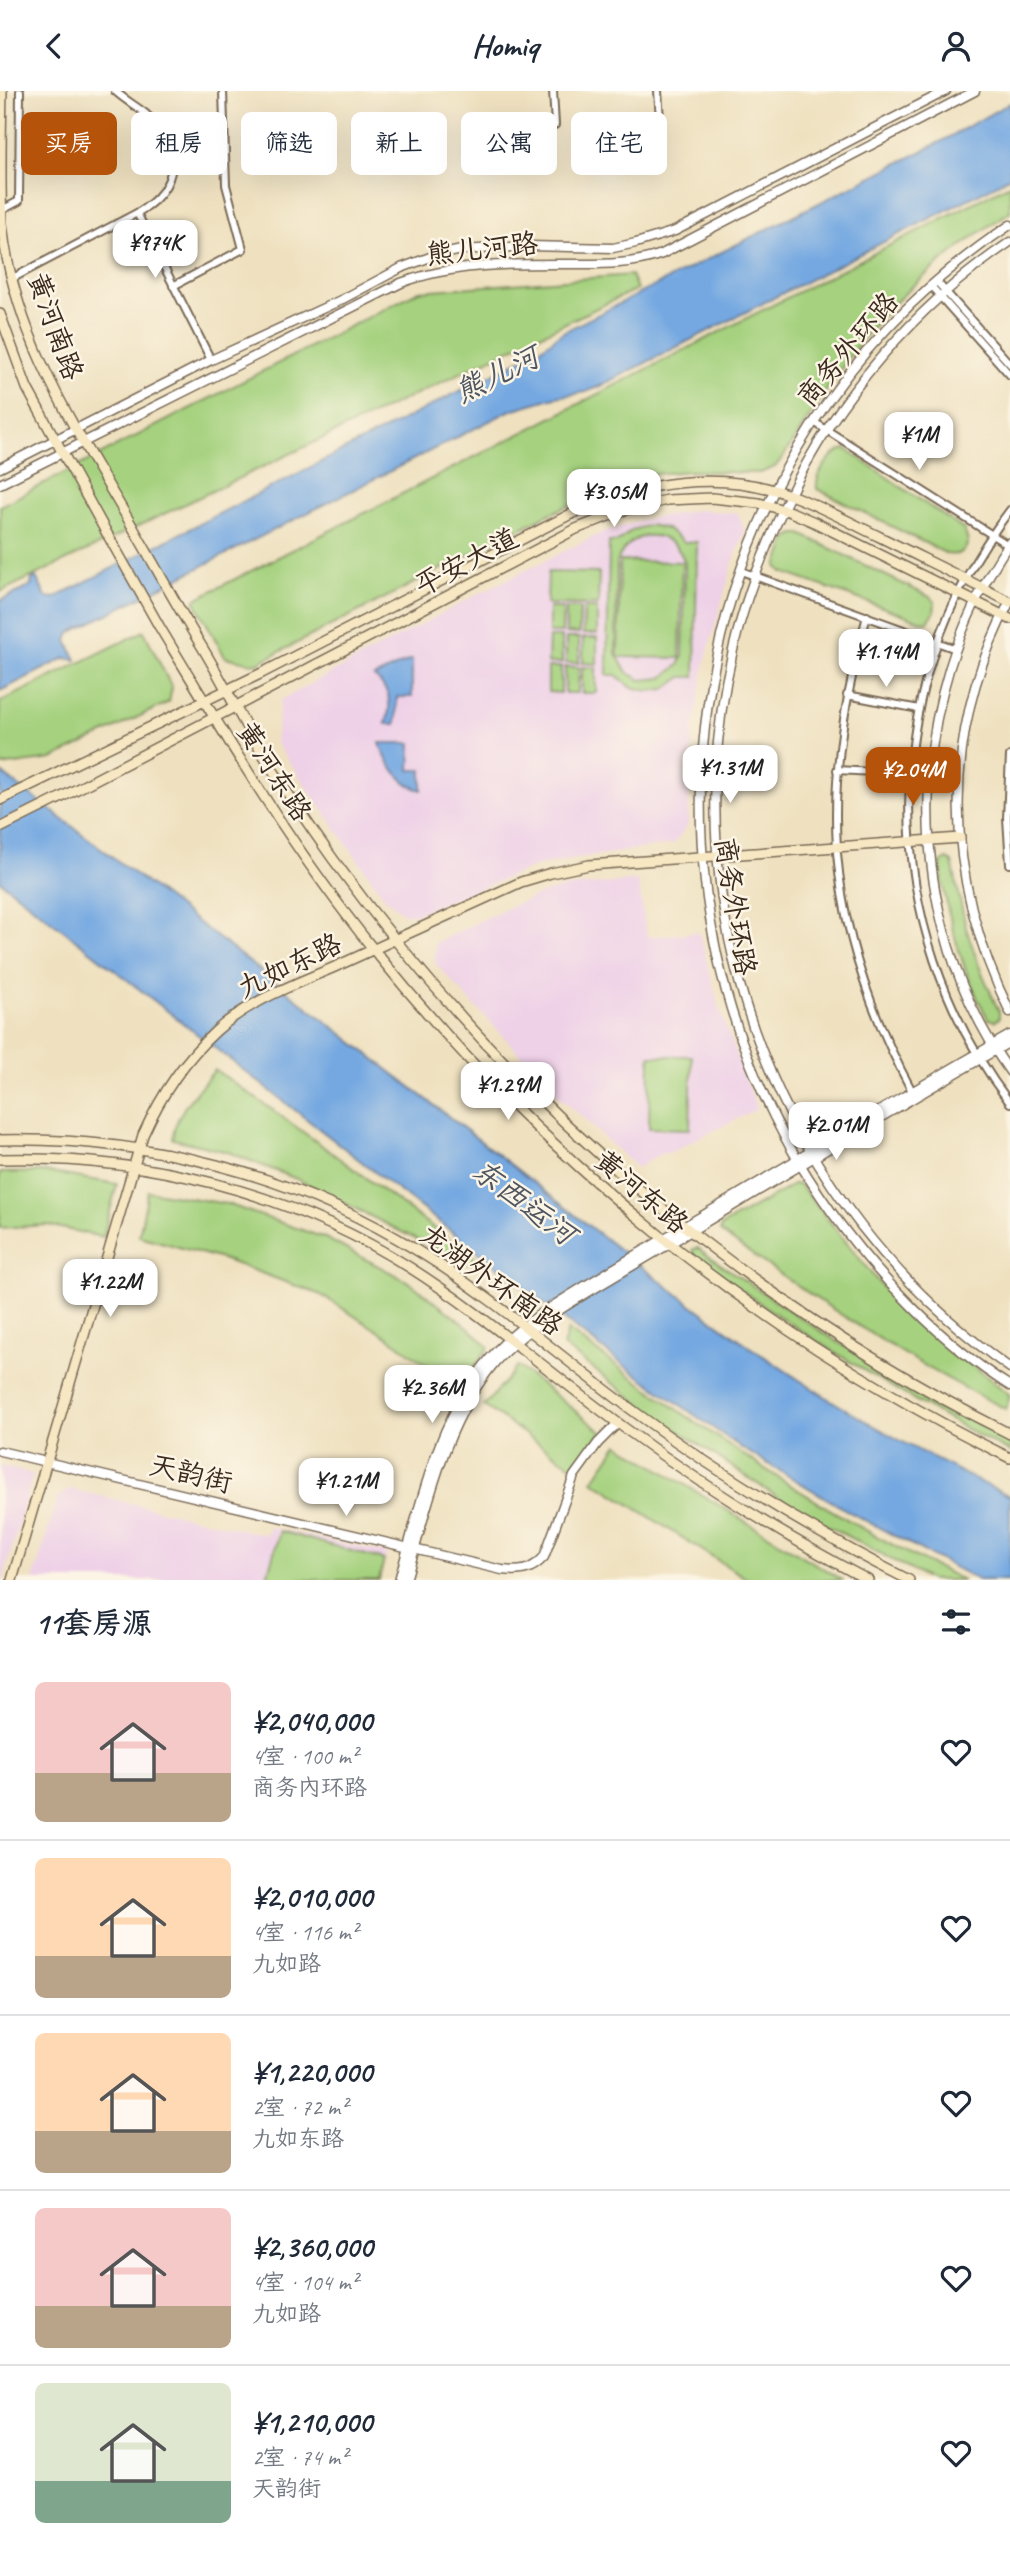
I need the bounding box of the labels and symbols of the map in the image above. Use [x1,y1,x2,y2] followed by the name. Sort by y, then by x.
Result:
[106,221,204,280] pin: ¥974K
[425,225,540,272] street label: 熊儿河路
[20,268,91,385] street label: 黄河南路
[789,284,906,414] street label: 商务外环路
[448,335,550,411] water label: 熊儿河
[885,413,953,472] pin: ¥1M
[557,469,671,529] pin: ¥3.05M
[409,520,524,603] street label: 平安大道
[829,629,943,689] pin: ¥1.14M
[229,715,320,828] street label: 黄河东路
[673,745,787,805] pin: ¥1.31M
[856,747,970,807] pin: ¥2.04M
[707,834,764,978] street label: 商务外环路
[231,925,347,1006] street label: 九如东路
[451,1063,565,1122] pin: ¥1.29M
[779,1103,893,1162] pin: ¥2.01M
[588,1142,696,1241] street label: 黄河东路
[465,1151,587,1256] water label: 东西运河
[413,1216,570,1343] street label: 龙湖外环南路
[53,1259,167,1319] pin: ¥1.22M
[375,1365,489,1425] pin: ¥2.36M
[146,1447,236,1500] street label: 天韵街
[289,1459,403,1518] pin: ¥1.21M

